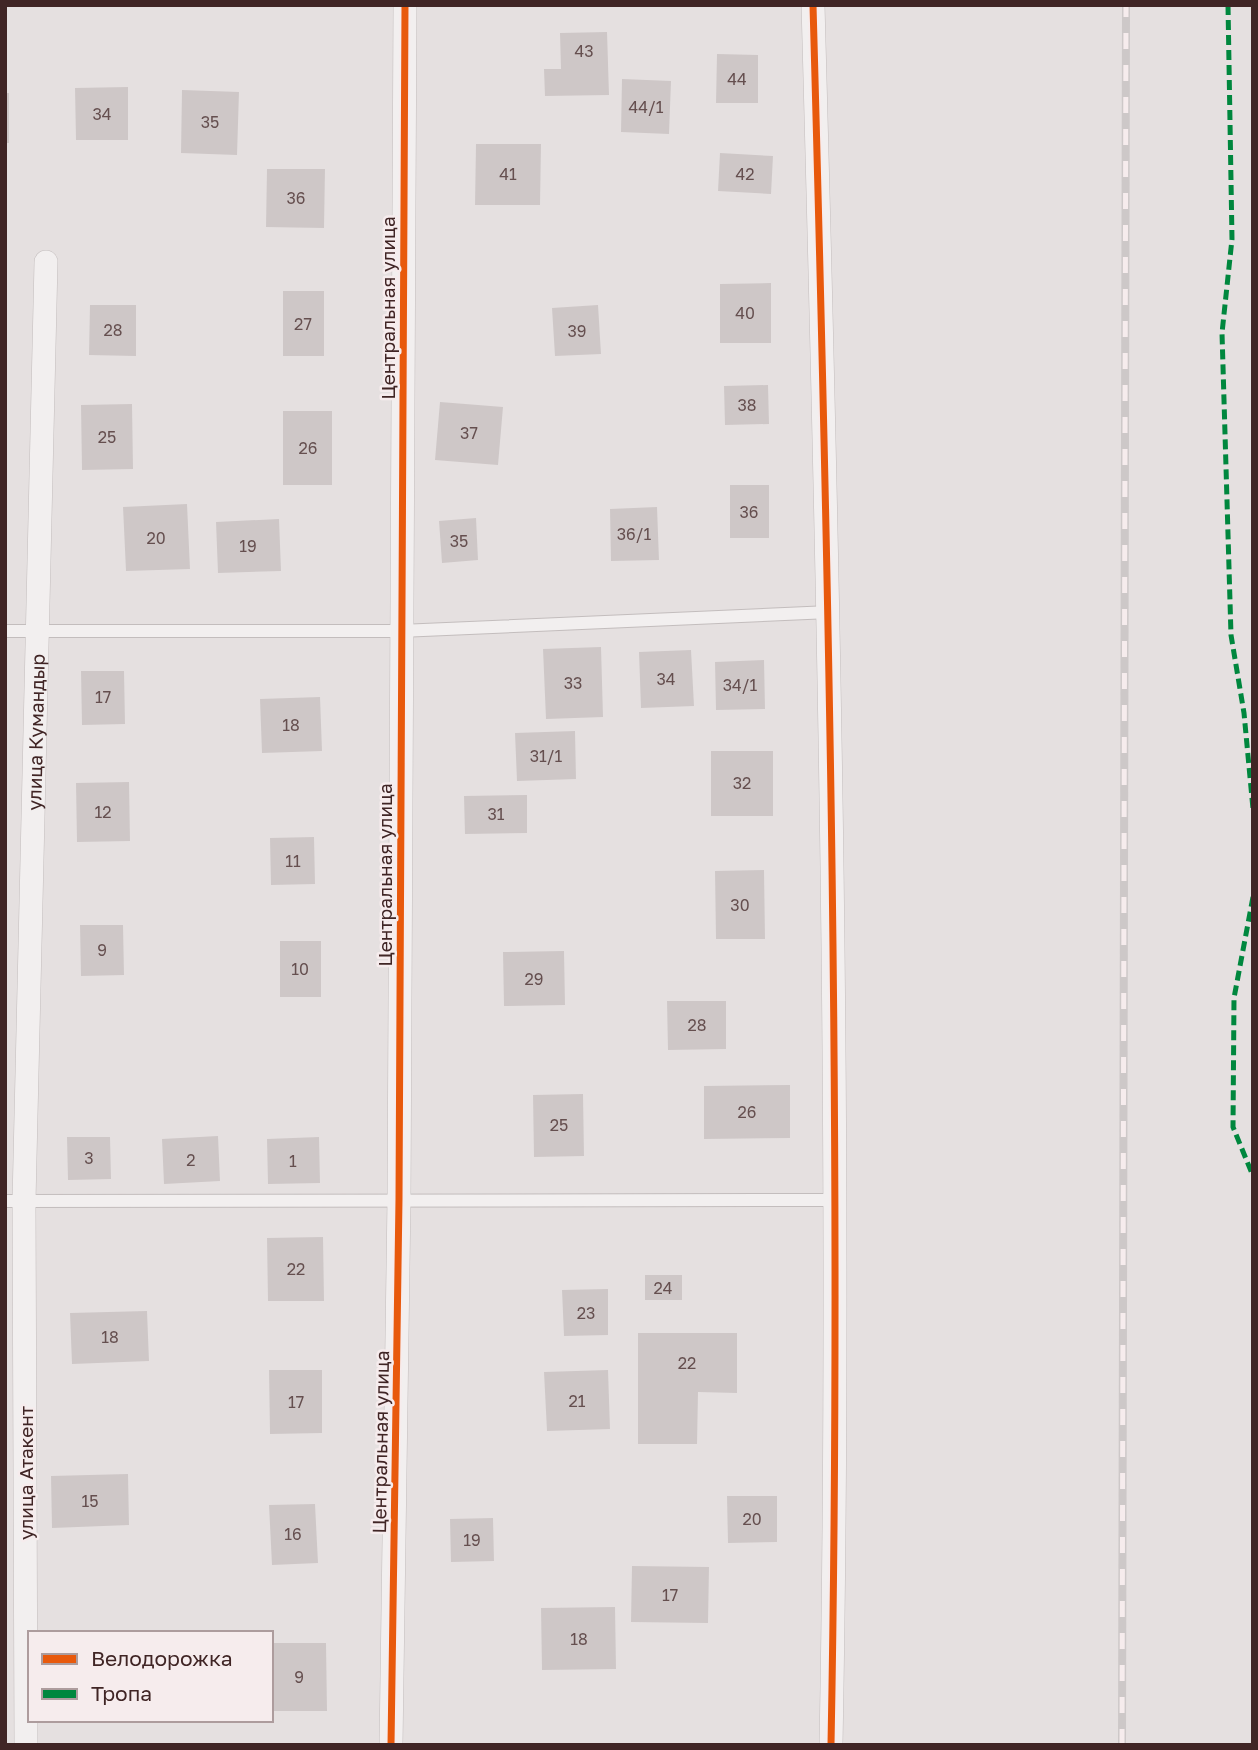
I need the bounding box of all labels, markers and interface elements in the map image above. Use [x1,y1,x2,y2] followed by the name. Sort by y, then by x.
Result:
[574,41,594,61] house number: 43
[727,69,747,89] house number: 44
[629,97,664,117] house number: 44/1
[92,104,112,124] house number: 34
[201,112,219,132] house number: 35
[499,164,517,184] house number: 41
[735,164,755,184] house number: 42
[286,188,306,208] house number: 36
[376,216,399,400] street label: Центральная улица
[735,303,755,323] house number: 40
[294,314,312,334] house number: 27
[103,320,123,340] house number: 28
[567,321,587,341] house number: 39
[737,395,757,415] house number: 38
[460,423,478,443] house number: 37
[98,427,116,447] house number: 25
[299,438,317,458] house number: 26
[739,502,759,522] house number: 36
[617,524,651,544] house number: 36/1
[146,528,166,548] house number: 20
[450,531,468,551] house number: 35
[239,536,257,556] house number: 19
[22,654,48,811] street label: улица Кумандыр
[656,669,676,689] house number: 34
[564,673,582,693] house number: 33
[723,675,758,695] house number: 34/1
[95,687,111,707] house number: 17
[282,715,300,735] house number: 18
[530,746,563,766] house number: 31/1
[733,773,751,793] house number: 32
[373,783,396,967] street label: Центральная улица
[94,802,112,822] house number: 12
[487,804,505,824] house number: 31
[285,851,301,871] house number: 11
[730,895,750,915] house number: 30
[97,940,107,960] house number: 9
[291,959,309,979] house number: 10
[525,969,543,989] house number: 29
[687,1015,707,1035] house number: 28
[738,1102,756,1122] house number: 26
[550,1115,568,1135] house number: 25
[84,1148,94,1168] house number: 3
[186,1150,196,1170] house number: 2
[289,1151,297,1171] house number: 1
[287,1259,305,1279] house number: 22
[653,1278,673,1298] house number: 24
[577,1303,595,1323] house number: 23
[101,1327,119,1347] house number: 18
[367,1350,393,1534] street label: Центральная улица
[678,1353,696,1373] house number: 22
[568,1391,586,1411] house number: 21
[288,1392,304,1412] house number: 17
[14,1406,37,1540] street label: улица Атакент
[81,1491,99,1511] house number: 15
[742,1509,762,1529] house number: 20
[284,1524,302,1544] house number: 16
[463,1530,481,1550] house number: 19
[662,1585,678,1605] house number: 17
[570,1629,588,1649] house number: 18
[28,1631,273,1722] legend
[91,1645,233,1671] text: Велодорожка
[294,1667,304,1687] house number: 9
[91,1680,152,1706] text: Тропа

